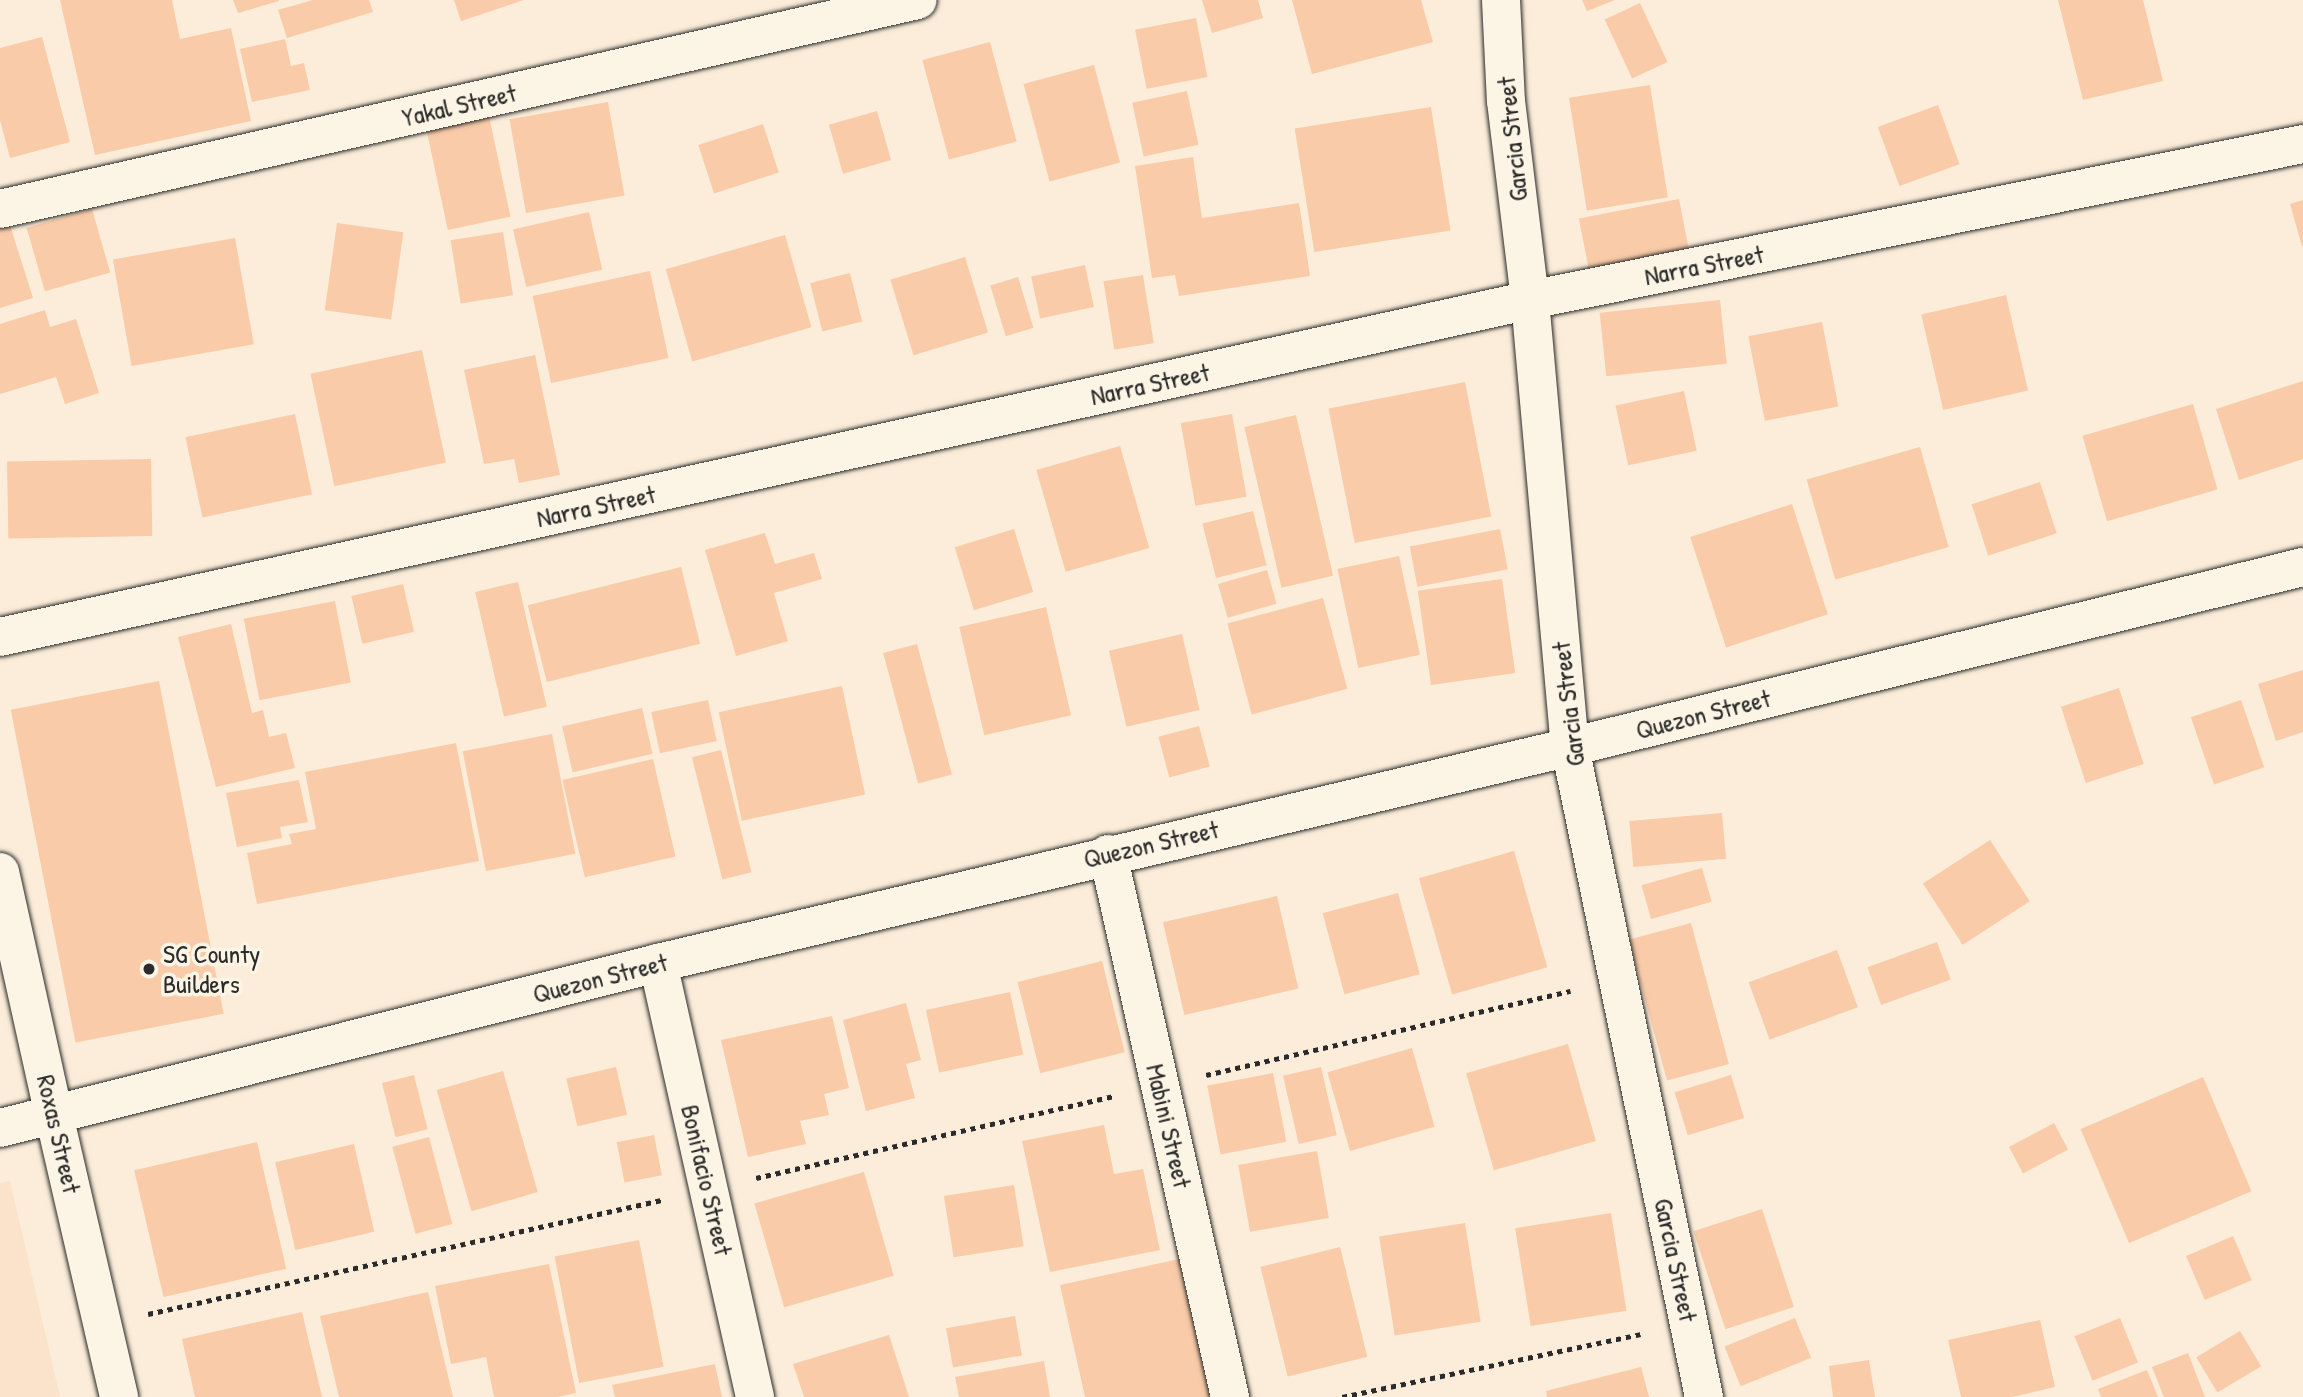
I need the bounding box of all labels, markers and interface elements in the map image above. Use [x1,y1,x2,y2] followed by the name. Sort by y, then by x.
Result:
[1490,75,1534,203] street label: Garcia Street
[399,77,519,133] street label: Yakal Street
[1642,238,1766,292] street label: Narra Street
[1088,356,1212,412] street label: Narra Street
[534,478,658,534] street label: Narra Street
[1545,640,1591,768] street label: Garcia Street
[1632,682,1774,746] street label: Quezon Street
[1080,813,1222,875] street label: Quezon Street
[163,938,260,1000] place label: SG County Builders
[529,946,671,1010] street label: Quezon Street
[141,961,157,977] marker: SG County Builders
[1140,1061,1198,1191] street label: Mabini Street
[30,1072,88,1196] street label: Roxas Street
[675,1102,739,1258] street label: Bonifacio Street
[1648,1195,1704,1325] street label: Garcia Street

